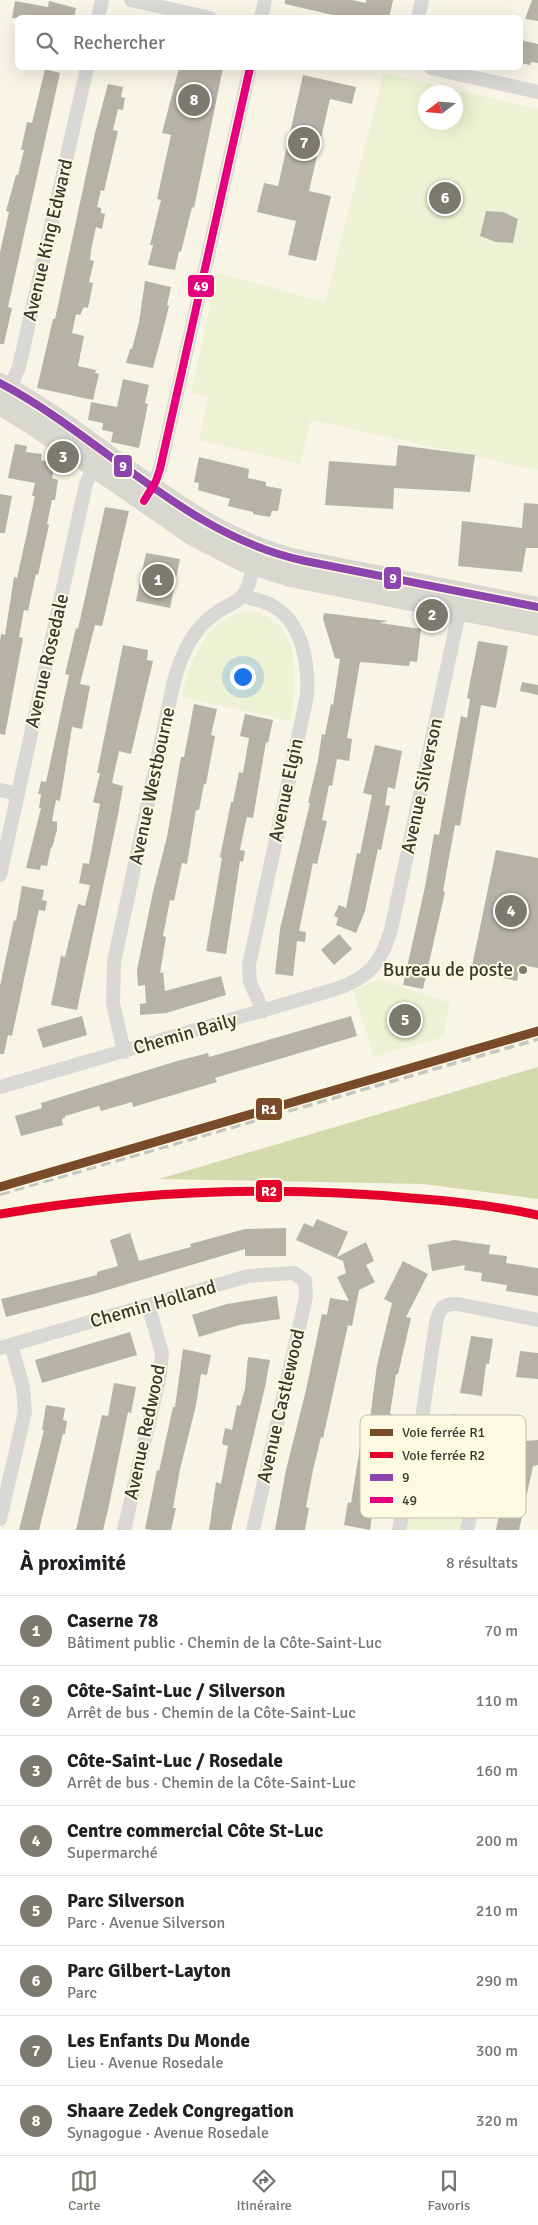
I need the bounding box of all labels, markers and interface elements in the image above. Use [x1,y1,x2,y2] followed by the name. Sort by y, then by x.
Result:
[15,15,523,70] search box
[33,29,61,57] icon: search
[73,31,165,55] text: Rechercher
[178,81,210,119] pin: 8
[418,85,463,130] north arrow
[288,124,320,162] pin: 7
[18,157,78,323] street label: Avenue King Edward
[429,179,461,217] pin: 6
[187,274,215,298] line badge: 49
[193,278,209,295] text: 49
[47,438,79,476] pin: 3
[113,454,133,478] line badge: 9
[119,458,127,475] text: 9
[142,561,174,599] pin: 1
[383,566,402,590] line badge: 9
[389,570,397,587] text: 9
[20,592,74,730] street label: Avenue Rosedale
[416,596,448,634] pin: 2
[230,664,256,690] your location
[124,705,180,867] street label: Avenue Westbourne
[396,716,448,856] street label: Avenue Silverson
[263,736,309,844] street label: Avenue Elgin
[495,892,527,930] pin: 4
[383,958,513,982] place label: Bureau de poste
[517,964,529,976] marker: Bureau de poste
[389,1001,421,1039] pin: 5
[130,1008,240,1060] street label: Chemin Baily
[255,1097,283,1121] line badge: R1
[261,1101,278,1118] text: R1
[255,1179,283,1203] line badge: R2
[261,1183,277,1200] text: R2
[87,1275,219,1333] street label: Chemin Holland
[252,1327,310,1485] street label: Avenue Castlewood
[119,1362,171,1502] street label: Avenue Redwood
[360,1415,526,1518] legend
[402,1424,485,1441] text: Voie ferrée R1
[402,1447,485,1464] text: Voie ferrée R2
[402,1469,410,1486] text: 9
[402,1492,417,1509] text: 49
[20,1550,126,1576] text: À proximité
[446,1553,518,1573] text: 8 résultats
[67,1609,158,1633] text: Caserne 78
[32,1621,40,1641] text: 1
[484,1621,518,1641] text: 70 m
[67,1633,382,1653] text: Bâtiment public · Chemin de la Côte-Saint-Luc
[67,1679,285,1703] text: Côte-Saint-Luc / Silverson
[32,1691,40,1711] text: 2
[476,1691,518,1711] text: 110 m
[67,1703,356,1723] text: Arrêt de bus · Chemin de la Côte-Saint-Luc
[67,1749,283,1773] text: Côte-Saint-Luc / Rosedale
[32,1761,40,1781] text: 3
[476,1761,518,1781] text: 160 m
[67,1773,356,1793] text: Arrêt de bus · Chemin de la Côte-Saint-Luc
[67,1819,323,1843] text: Centre commercial Côte St-Luc
[32,1831,40,1851] text: 4
[476,1831,518,1851] text: 200 m
[67,1843,158,1863] text: Supermarché
[67,1889,185,1913] text: Parc Silverson
[32,1901,40,1921] text: 5
[476,1901,518,1921] text: 210 m
[67,1913,225,1933] text: Parc · Avenue Silverson
[67,1959,231,1983] text: Parc Gilbert-Layton
[32,1971,40,1991] text: 6
[476,1971,518,1991] text: 290 m
[67,1983,97,2003] text: Parc
[67,2029,250,2053] text: Les Enfants Du Monde
[32,2041,40,2061] text: 7
[476,2041,518,2061] text: 300 m
[67,2053,224,2073] text: Lieu · Avenue Rosedale
[67,2099,294,2123] text: Shaare Zedek Congregation
[32,2111,40,2131] text: 8
[476,2111,518,2131] text: 320 m
[67,2123,269,2143] text: Synagogue · Avenue Rosedale
[68,2167,101,2214] tab: Carte
[236,2167,292,2214] tab: Itinéraire
[428,2167,470,2214] tab: Favoris

